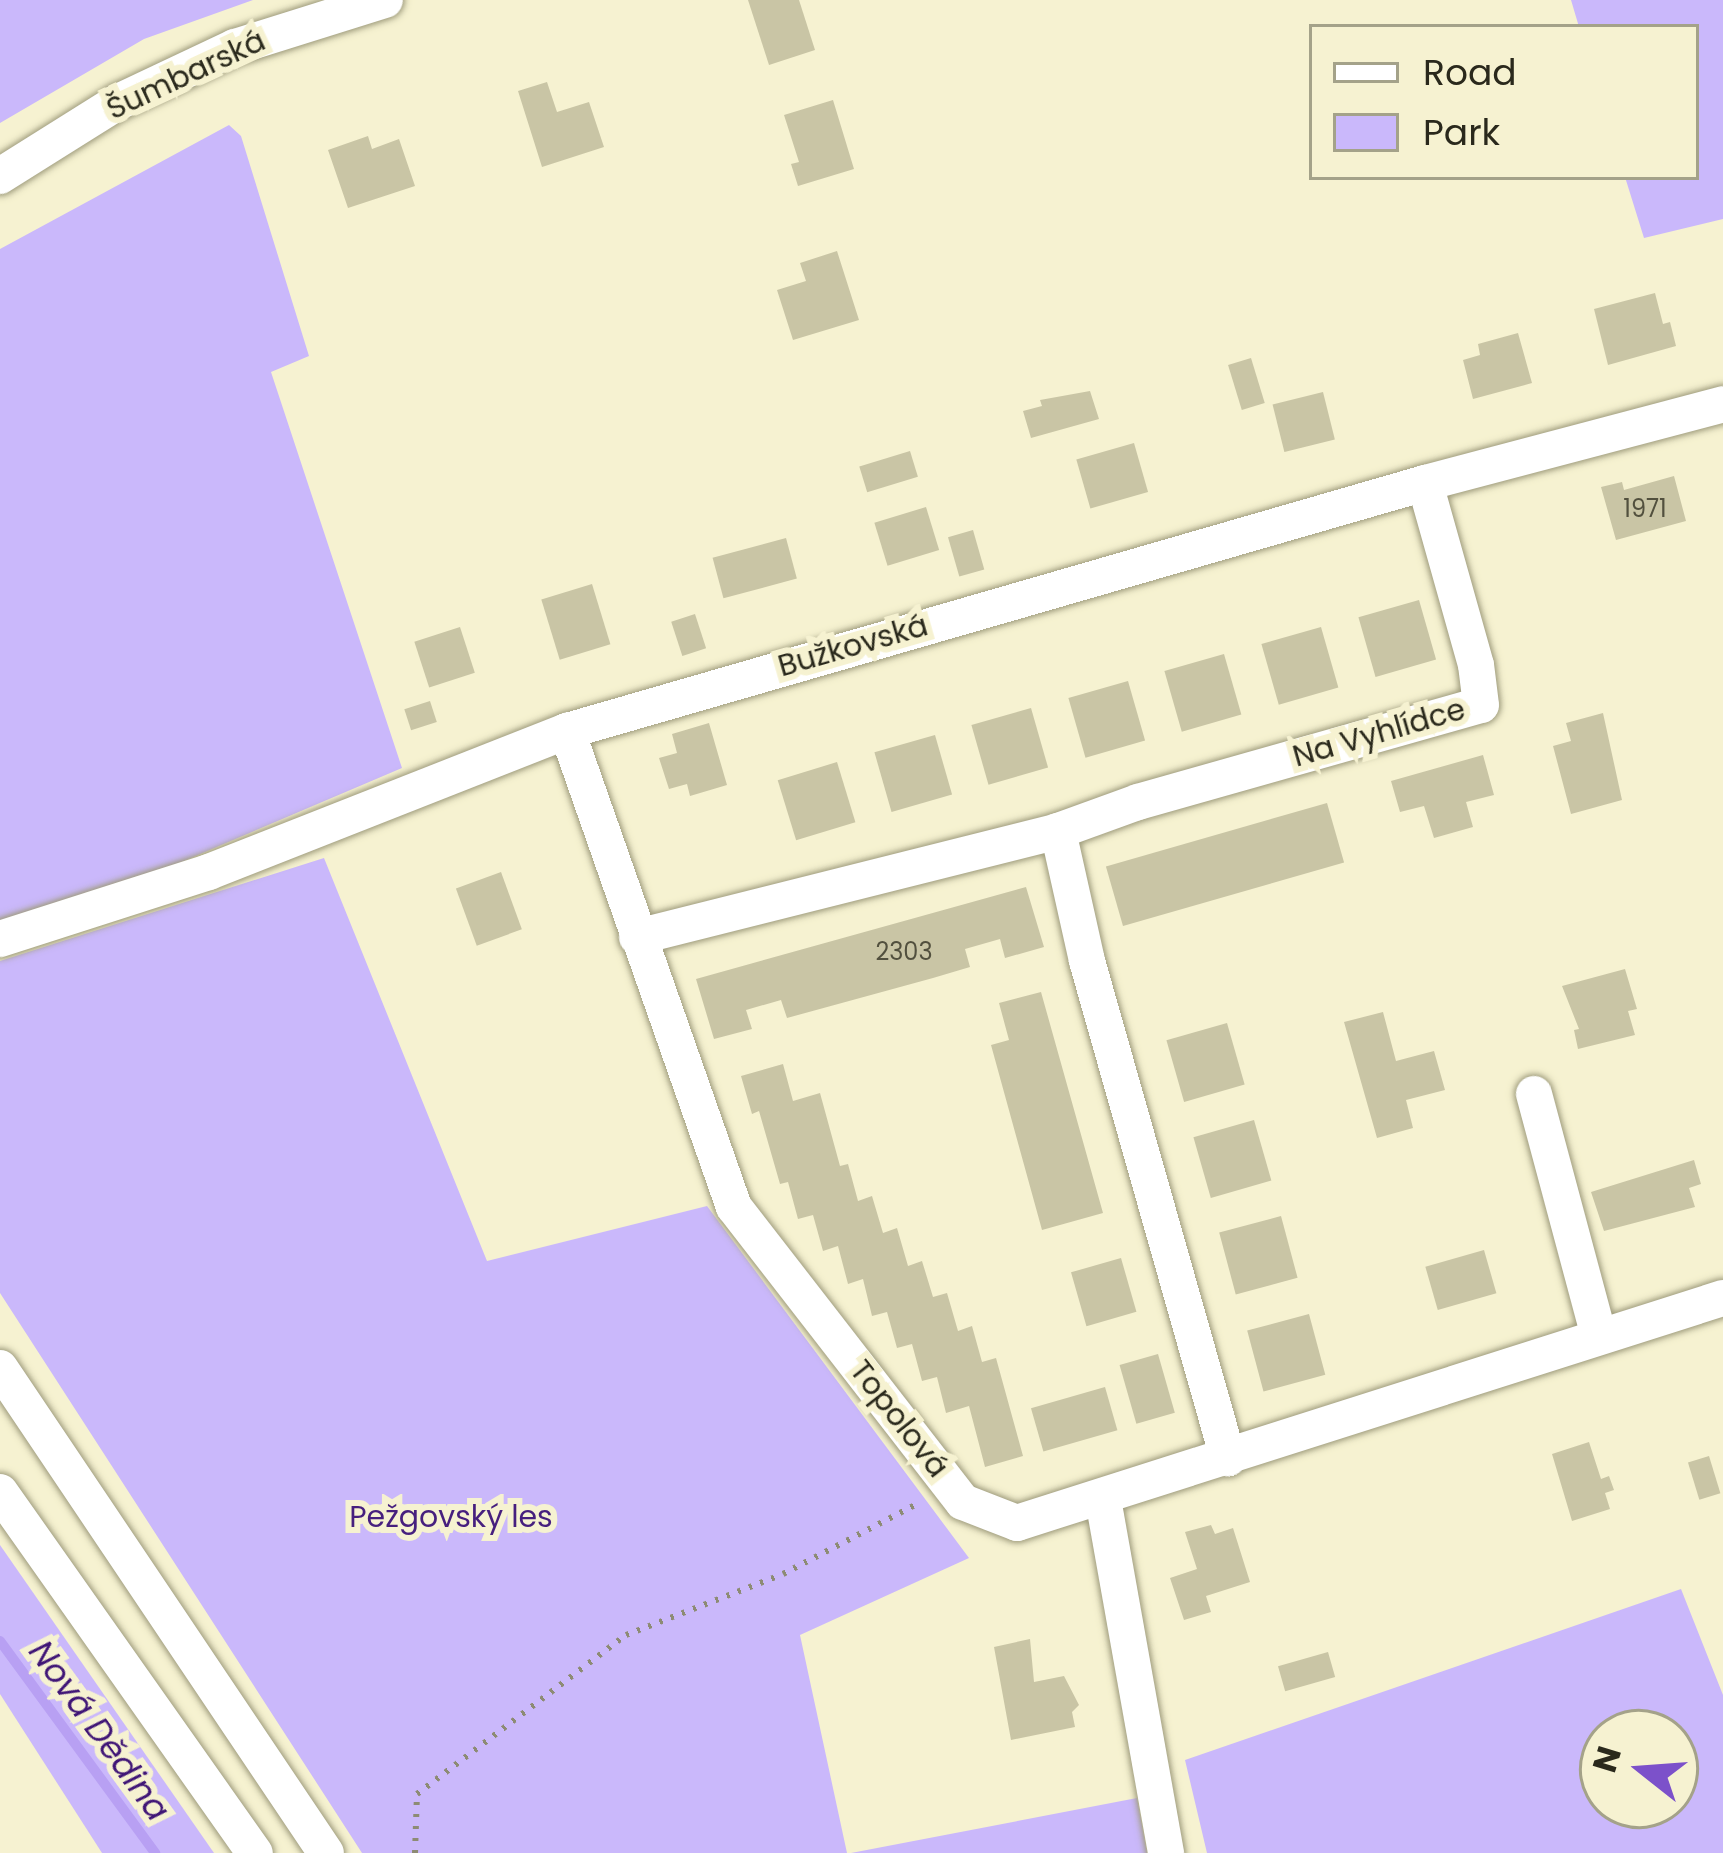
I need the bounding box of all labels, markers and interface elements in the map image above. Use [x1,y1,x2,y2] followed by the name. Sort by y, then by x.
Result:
[101,23,271,127] street label: Šumbarská
[1309,24,1699,180] legend
[1423,47,1517,98] text: Road
[1423,107,1500,158] text: Park
[1623,495,1667,523] house number: 1971
[774,607,932,685] street label: Bužkovská
[1289,691,1469,775] street label: Na Vyhlídce
[875,938,933,966] house number: 2303
[842,1353,956,1485] street label: Topolová
[349,1499,553,1535] park label: Pežgovský les
[20,1633,178,1829] water label: Nová Dědina
[1579,1709,1699,1829] north arrow
[1581,1740,1633,1778] text: N

